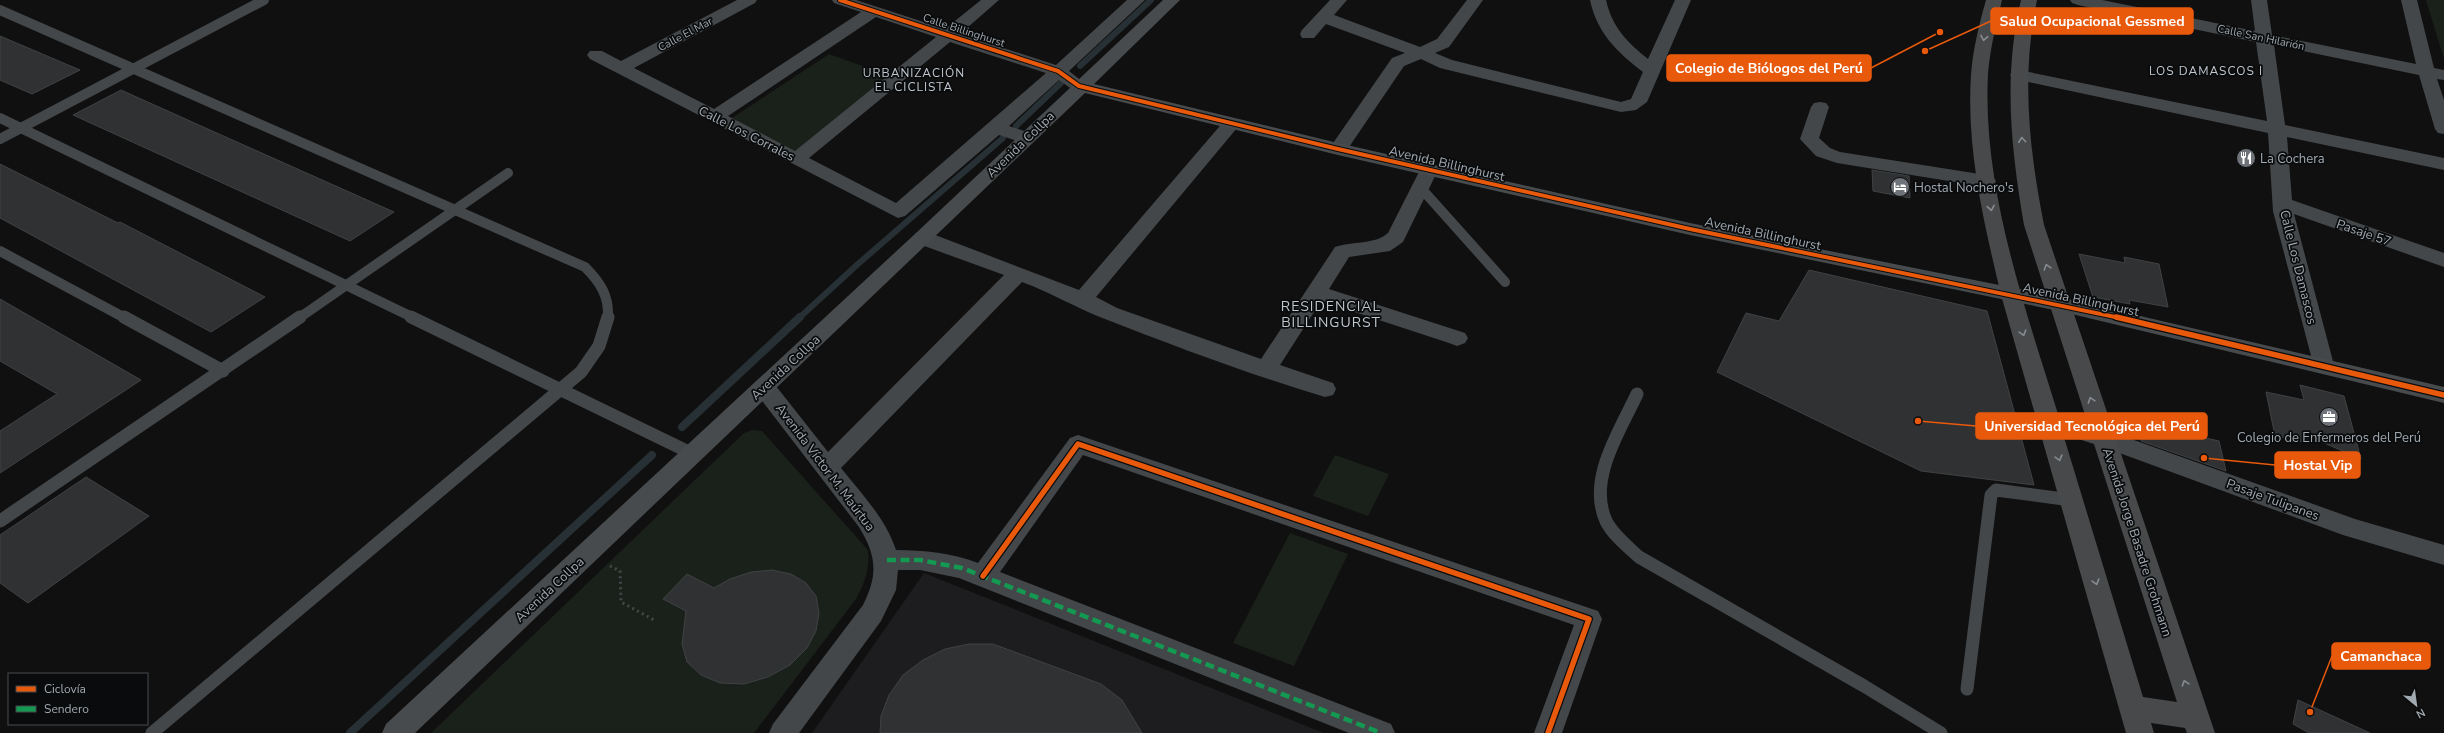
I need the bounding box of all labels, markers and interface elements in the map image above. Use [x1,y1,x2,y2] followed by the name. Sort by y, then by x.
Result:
[1991,8,2193,34] callout: Salud Ocupacional Gessmed
[921,10,1007,51] street label: Calle Billinghurst
[1999,12,2185,31] text: Salud Ocupacional Gessmed
[655,14,715,55] street label: Calle El Mar
[2216,21,2306,54] street label: Calle San Hilarión
[1980,35,1989,41] one-way arrow
[1667,55,1871,81] callout: Colegio de Biólogos del Perú
[1675,59,1863,78] text: Colegio de Biólogos del Perú
[2149,63,2263,79] district label: LOS DAMASCOS I
[863,65,965,95] district label: URBANIZACIÓN EL CICLISTA
[695,102,798,166] street label: Calle Los Corrales
[983,107,1059,182] street label: Avenida Collpa
[2018,137,2027,143] one-way arrow
[1387,142,1507,186] street label: Avenida Billinghurst
[2235,147,2257,169] restaurant icon: La Cochera
[2260,150,2325,168] place label: La Cochera
[1889,176,1911,198] hotel icon: Hostal Nochero's
[1914,179,2014,197] place label: Hostal Nochero's
[1987,205,1995,212] one-way arrow
[2275,208,2321,326] street label: Calle Los Damascos
[1703,213,1823,255] street label: Avenida Billinghurst
[2334,215,2393,251] street label: Pasaje 57
[2043,263,2052,270] one-way arrow
[2021,279,2141,321] street label: Avenida Billinghurst
[1281,297,1381,332] district label: RESIDENCIAL BILLINGURST
[2018,329,2027,336] one-way arrow
[747,331,824,405] street label: Avenida Collpa
[2087,397,2095,404] one-way arrow
[771,400,879,535] street label: Avenida Víctor M. Maúrtua
[2318,406,2340,428] office icon: Colegio de Enfermeros del Perú
[1976,413,2207,439] callout: Universidad Tecnológica del Perú
[1984,417,2200,436] text: Universidad Tecnológica del Perú
[2237,429,2421,447] place label: Colegio de Enfermeros del Perú
[2098,446,2176,639] street label: Avenida Jorge Basadre Grohmann
[2275,452,2360,478] callout: Hostal Vip
[2054,454,2063,461] one-way arrow
[2284,456,2352,475] text: Hostal Vip
[2224,475,2321,525] street label: Pasaje Tulipanes
[511,553,588,627] street label: Avenida Collpa
[2091,579,2100,586] one-way arrow
[2332,643,2430,669] callout: Camanchaca
[2340,647,2422,666] text: Camanchaca
[8,673,148,725] legend
[2181,679,2189,686] one-way arrow
[44,681,86,697] text: Ciclovía
[2396,685,2436,725] north arrow
[44,701,89,717] text: Sendero
[2413,705,2428,722] text: N

